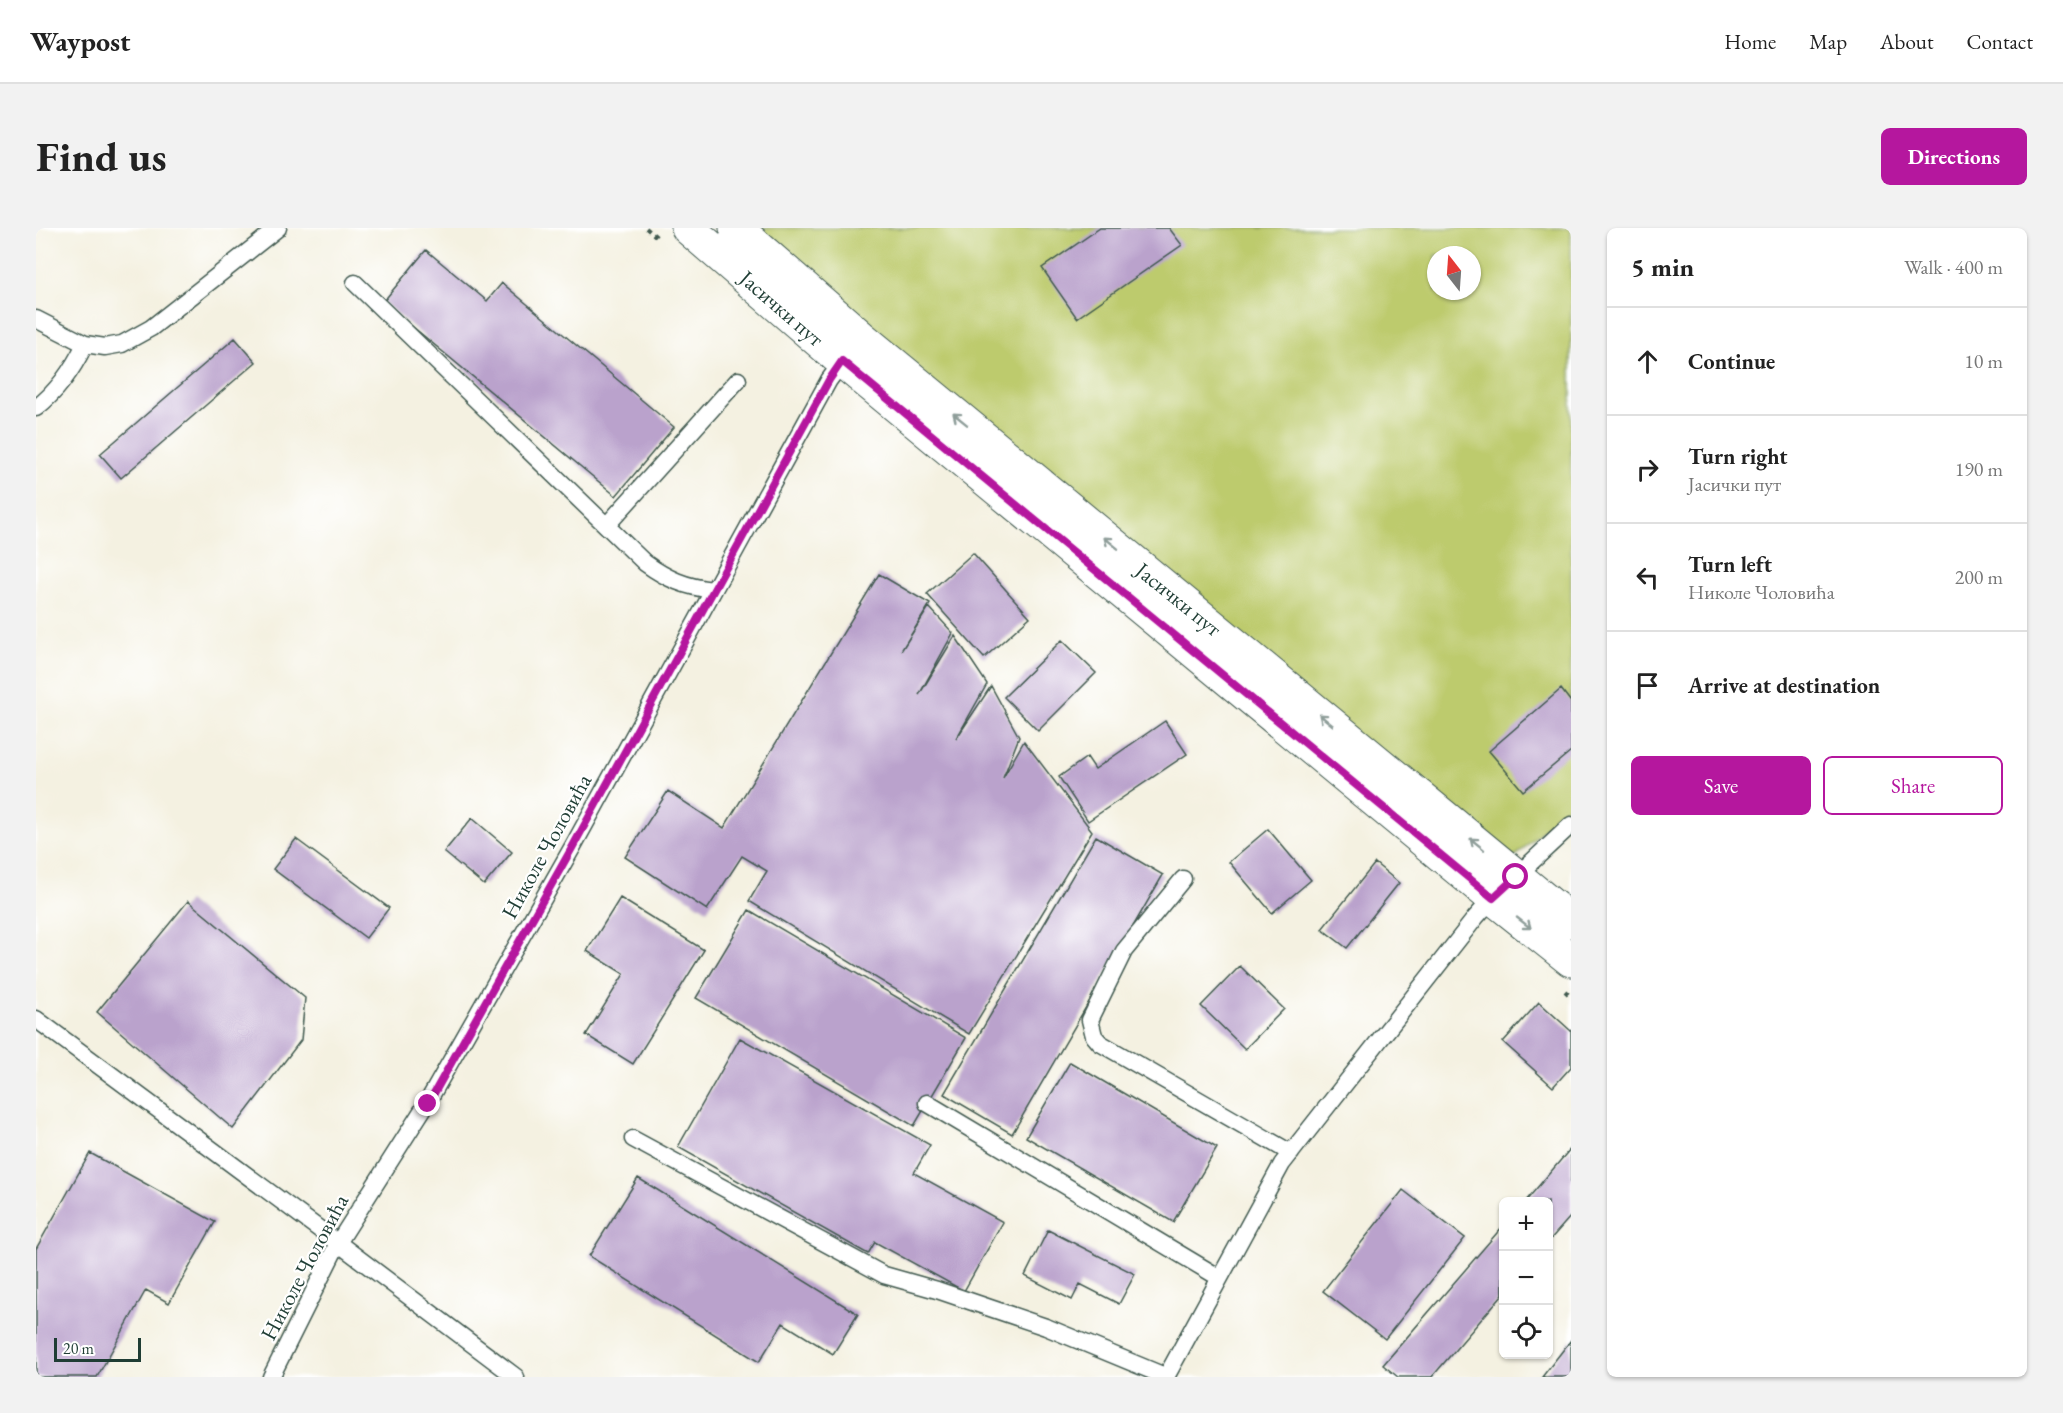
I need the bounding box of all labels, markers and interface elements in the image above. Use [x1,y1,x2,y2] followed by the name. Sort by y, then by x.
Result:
[30,23,131,59] text: Waypost
[1724,28,1776,55] text: Home
[1809,28,1847,55] text: Map
[1880,28,1933,55] text: About
[1966,28,2033,55] text: Contact
[1881,128,2027,185] button: Directions
[36,129,167,184] text: Find us
[1427,246,1481,300] north arrow
[1631,250,1694,284] text: 5 min
[1904,254,2003,280] text: Walk · 400 m
[732,262,830,353] street label: Јасички пут
[1631,345,1664,378] icon: ahead
[1688,347,1775,376] text: Continue
[1964,348,2003,374] text: 10 m
[953,412,968,426] one-way arrow
[1688,442,1787,471] text: Turn right
[1631,453,1664,486] icon: right
[1955,456,2003,482] text: 190 m
[1688,471,1781,497] text: Јасички пут
[1103,536,1119,549] one-way arrow
[1688,550,1772,579] text: Turn left
[1128,555,1228,643] street label: Јасички пут
[1631,561,1664,594] icon: left
[1955,564,2003,590] text: 200 m
[1688,579,1835,605] text: Николе Чоловића
[1631,669,1664,702] icon: arrive
[1688,671,1880,700] text: Arrive at destination
[1318,714,1334,727] one-way arrow
[1631,756,1811,815] button: Save
[1823,756,2003,815] button: Share
[495,768,598,924] street label: Николе Чоловића
[1469,838,1485,851] one-way arrow
[1502,863,1528,889] route start
[1516,917,1532,930] one-way arrow
[414,1090,440,1116] route end
[254,1189,355,1345] street label: Николе Чоловића
[1499,1197,1553,1359] map controls
[1499,1197,1553,1251] button: +
[1499,1251,1553,1305] button: −
[1499,1305,1553,1359] button: locate
[54,1335,141,1362] scale bar
[63,1338,94,1359] text: 20 m

